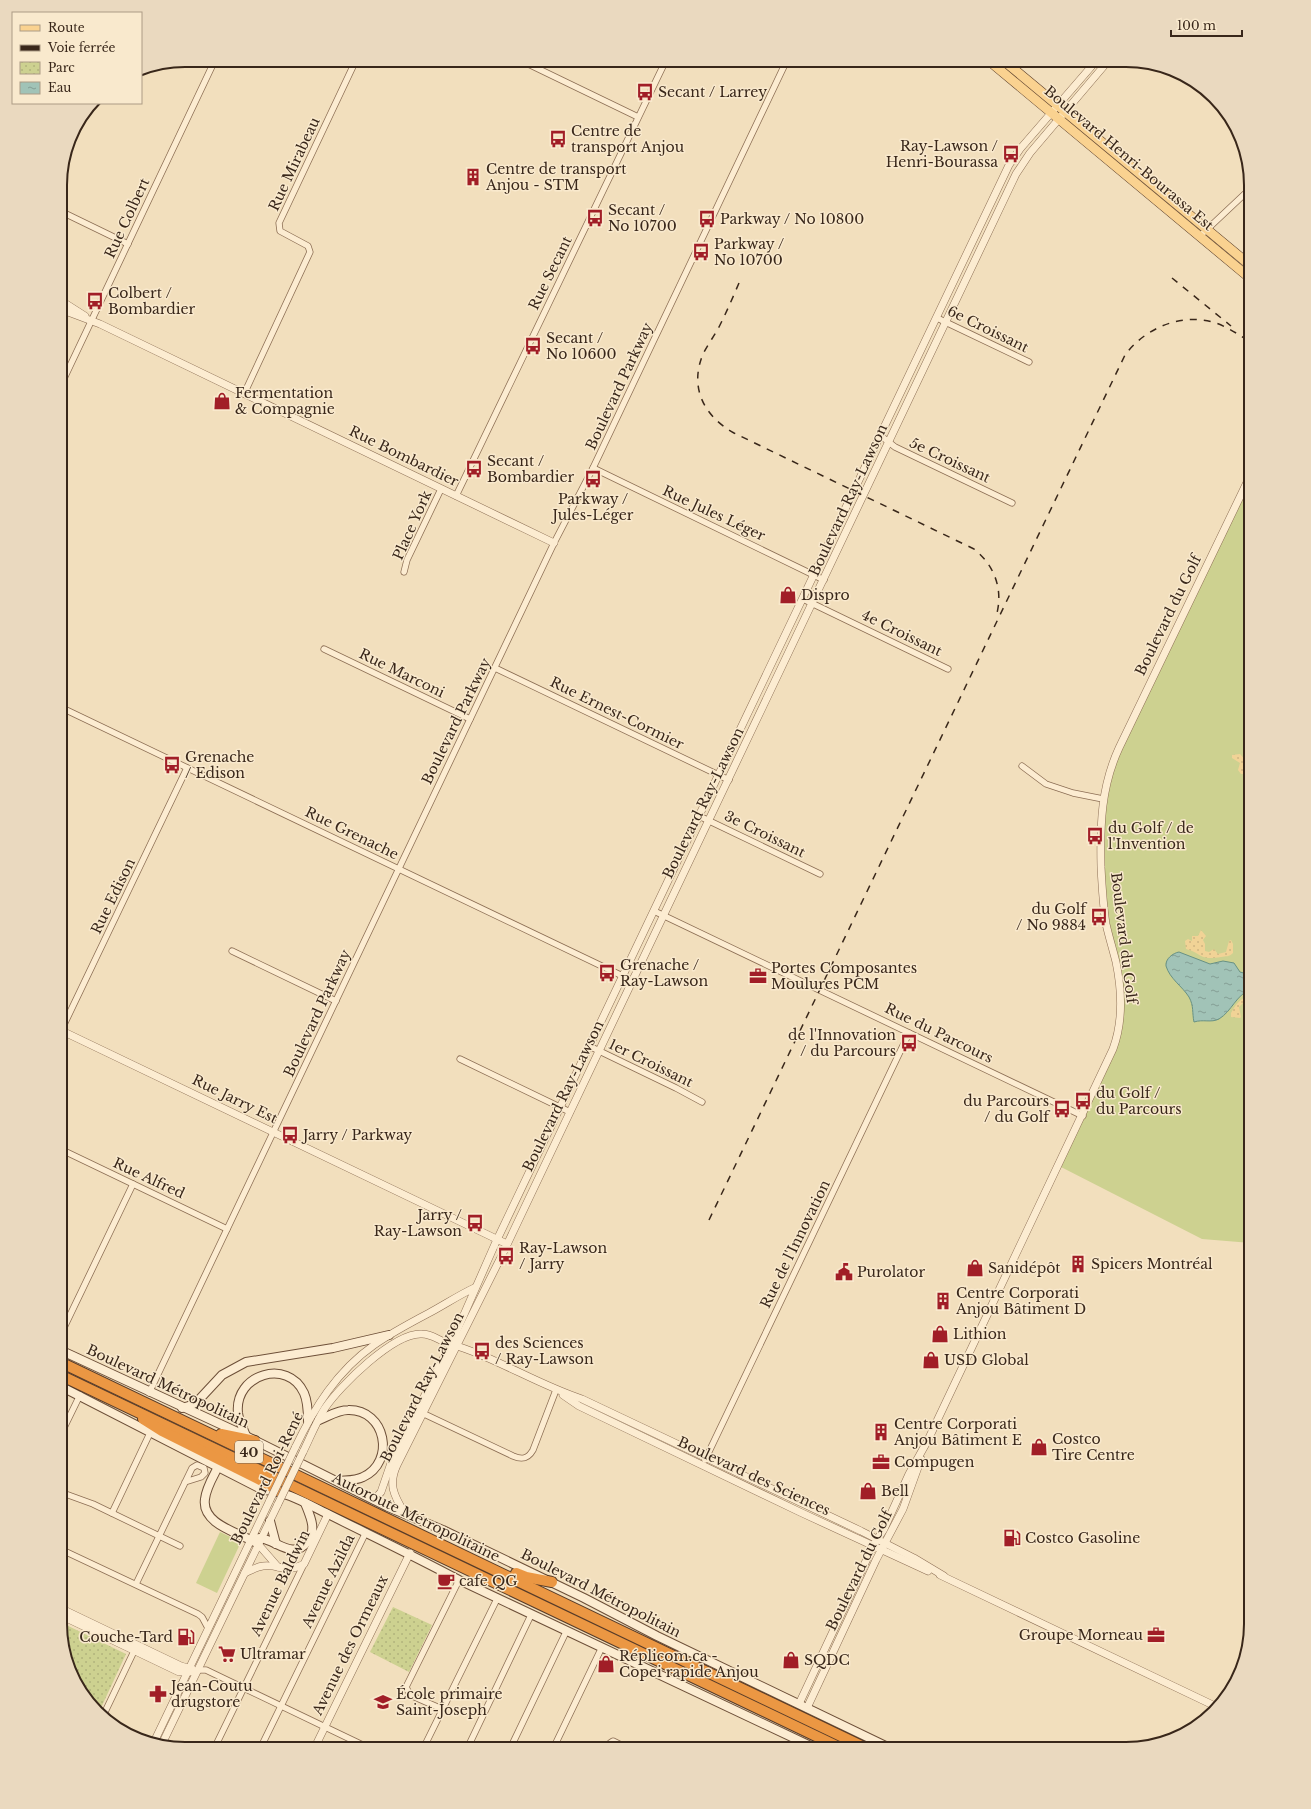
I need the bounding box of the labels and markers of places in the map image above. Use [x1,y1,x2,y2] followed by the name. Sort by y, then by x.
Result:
[635,82,655,102] bus stop icon: Secant / Larrey
[658,83,767,101] place label: Secant / Larrey
[571,122,685,156] place label: Centre de transport Anjou
[548,129,568,149] bus stop icon: Centre de transport Anjou
[886,137,999,171] place label: Ray-Lawson / Henri-Bourassa
[1001,144,1021,164] bus stop icon: Ray-Lawson / Henri-Bourassa
[485,160,627,194] place label: Centre de transport Anjou - STM
[463,167,483,187] building icon: Centre de transport Anjou - STM
[608,201,677,235] place label: Secant / No 10700
[585,208,605,228] bus stop icon: Secant / No 10700
[697,209,717,229] bus stop icon: Parkway / No 10800
[720,210,864,228] place label: Parkway / No 10800
[714,235,785,269] place label: Parkway / No 10700
[691,242,711,262] bus stop icon: Parkway / No 10700
[108,284,196,318] place label: Colbert / Bombardier
[85,291,105,311] bus stop icon: Colbert / Bombardier
[546,329,617,363] place label: Secant / No 10600
[523,336,543,356] bus stop icon: Secant / No 10600
[235,384,335,418] place label: Fermentation & Compagnie
[212,391,232,411] shop icon: Fermentation & Compagnie
[487,452,575,486] place label: Secant / Bombardier
[464,459,484,479] bus stop icon: Secant / Bombardier
[583,469,603,489] bus stop icon: Parkway / Jules-Léger
[550,490,634,524] place label: Parkway / Jules-Léger
[778,585,798,605] shop icon: Dispro
[801,586,850,604] place label: Dispro
[185,748,254,782] place label: Grenache / Edison
[162,755,182,775] bus stop icon: Grenache / Edison
[1108,819,1194,853] place label: du Golf / de l'Invention
[1085,826,1105,846] bus stop icon: du Golf / de l'Invention
[1016,900,1088,934] place label: du Golf / No 9884
[1089,907,1109,927] bus stop icon: du Golf / No 9884
[620,956,708,990] place label: Grenache / Ray-Lawson
[771,959,917,993] place label: Portes Composantes Moulures PCM
[597,963,617,983] bus stop icon: Grenache / Ray-Lawson
[748,966,768,986] office icon: Portes Composantes Moulures PCM
[788,1026,896,1060] place label: de l'Innovation / du Parcours
[899,1033,919,1053] bus stop icon: de l'Innovation / du Parcours
[1096,1084,1182,1118] place label: du Golf / du Parcours
[1073,1091,1093,1111] bus stop icon: du Golf / du Parcours
[963,1092,1051,1126] place label: du Parcours / du Golf
[1052,1099,1072,1119] bus stop icon: du Parcours / du Golf
[280,1125,300,1145] bus stop icon: Jarry / Parkway
[301,1126,412,1144] place label: Jarry / Parkway
[374,1206,463,1240] place label: Jarry / Ray-Lawson
[465,1213,485,1233] bus stop icon: Jarry / Ray-Lawson
[519,1239,607,1273] place label: Ray-Lawson / Jarry
[496,1246,516,1266] bus stop icon: Ray-Lawson / Jarry
[1068,1254,1088,1274] building icon: Spicers Montréal
[1091,1255,1213,1273] place label: Spicers Montréal
[965,1258,985,1278] shop icon: Sanidépôt
[988,1259,1061,1277] place label: Sanidépôt
[834,1262,854,1282] public building icon: Purolator
[857,1263,925,1281] place label: Purolator
[955,1284,1086,1318] place label: Centre Corporati Anjou Bâtiment D
[933,1291,953,1311] building icon: Centre Corporati Anjou Bâtiment D
[930,1324,950,1344] shop icon: Lithion
[953,1325,1007,1343] place label: Lithion
[495,1334,594,1368] place label: des Sciences / Ray-Lawson
[472,1341,492,1361] bus stop icon: des Sciences / Ray-Lawson
[921,1350,941,1370] shop icon: USD Global
[944,1351,1029,1369] place label: USD Global
[893,1415,1022,1449] place label: Centre Corporati Anjou Bâtiment E
[871,1422,891,1442] building icon: Centre Corporati Anjou Bâtiment E
[1052,1430,1135,1464] place label: Costco Tire Centre
[1029,1437,1049,1457] shop icon: Costco Tire Centre
[871,1452,891,1472] office icon: Compugen
[894,1453,975,1471] place label: Compugen
[858,1481,878,1501] shop icon: Bell
[881,1482,909,1500] place label: Bell
[1002,1528,1022,1548] fuel station icon: Costco Gasoline
[1025,1529,1140,1547] place label: Costco Gasoline
[436,1571,456,1591] cafe icon: cafe QG
[459,1572,517,1590] place label: cafe QG
[1146,1625,1166,1645] office icon: Groupe Morneau
[1019,1626,1144,1644] place label: Groupe Morneau
[176,1627,196,1647] fuel station icon: Couche-Tard
[79,1628,174,1646] place label: Couche-Tard
[217,1644,237,1664] supermarket icon: Ultramar
[240,1645,306,1663] place label: Ultramar
[619,1647,759,1681] place label: Réplicom.ca - Copei rapide Anjou
[781,1650,801,1670] shop icon: SQDC
[804,1651,850,1669] place label: SQDC
[596,1654,616,1674] shop icon: Réplicom.ca - Copei rapide Anjou
[169,1677,253,1711] place label: Jean-Coutu drugstore
[148,1684,168,1704] pharmacy icon: Jean-Coutu drugstore
[396,1685,502,1719] place label: École primaire Saint-Joseph
[373,1692,393,1712] school or university icon: École primaire Saint-Joseph

